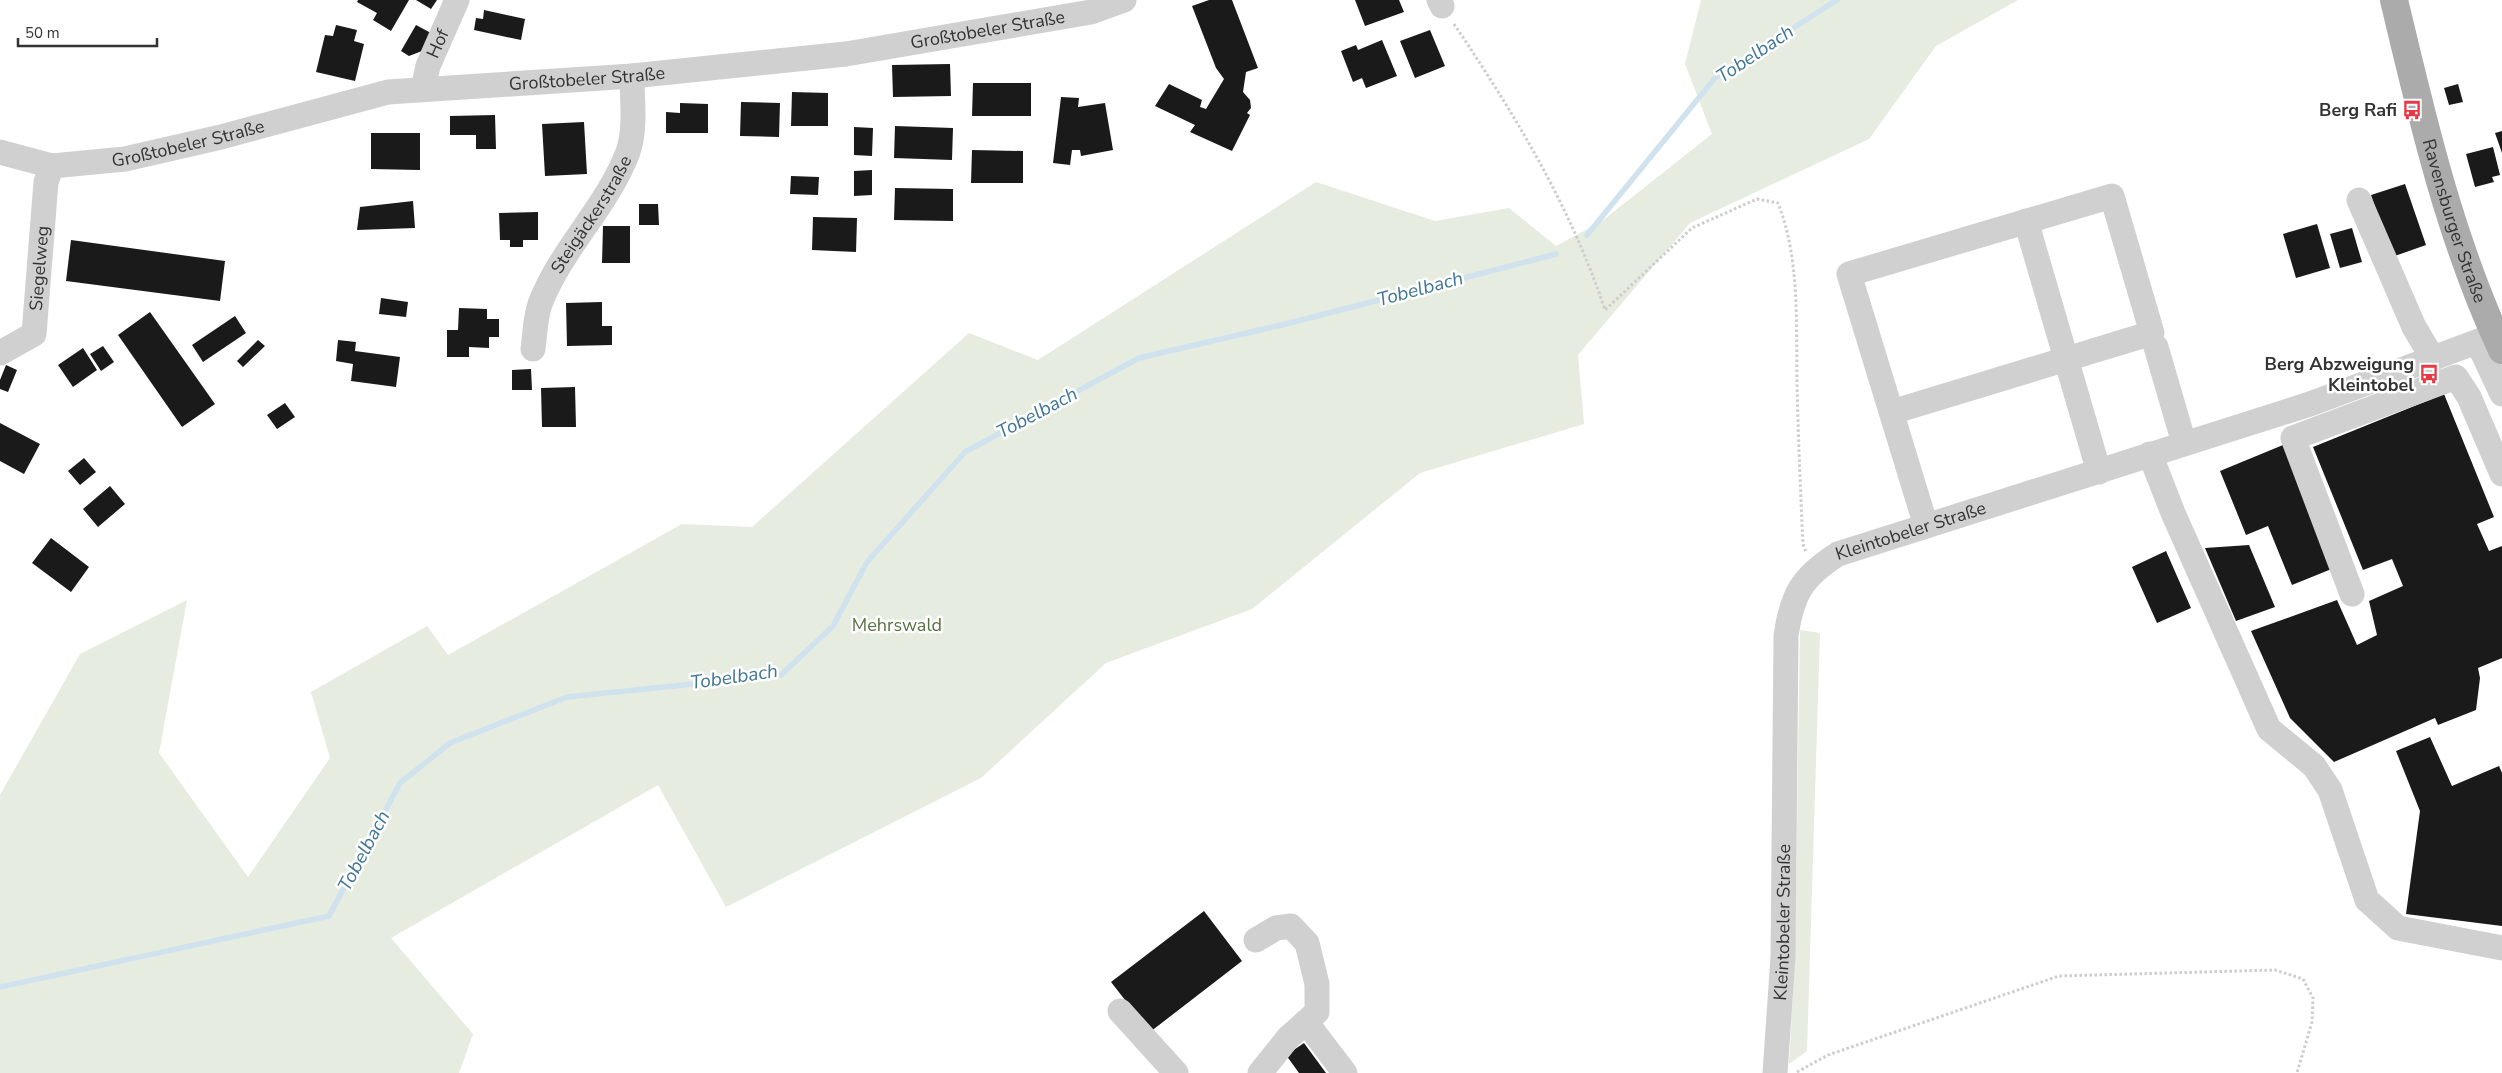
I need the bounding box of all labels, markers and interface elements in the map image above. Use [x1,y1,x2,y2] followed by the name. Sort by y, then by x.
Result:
[909,5,1067,55] street label: Großtobeler Straße
[18,15,156,47] scale bar
[1711,19,1799,89] water label: Tobelbach
[25,23,60,43] text: 50 m
[421,24,455,62] street label: Hof
[508,61,666,96] street label: Großtobeler Straße
[2319,98,2397,122] place label: Berg Rafi
[2401,99,2423,121] bus stop icon: Berg Rafi
[111,114,267,172] street label: Großtobeler Straße
[2417,136,2492,306] street label: Ravensburger Straße
[545,152,637,278] street label: Steigäckerstraße
[24,225,55,312] street label: Siegelweg
[1374,265,1466,313] water label: Tobelbach
[2265,352,2414,397] place label: Berg Abzweigung Kleintobel
[2418,363,2440,385] bus stop icon: Berg Abzweigung Kleintobel
[992,381,1082,445] water label: Tobelbach
[1832,496,1989,566] street label: Kleintobeler Straße
[852,613,942,637] park label: Mehrswald
[689,658,779,696] water label: Tobelbach
[332,806,396,896] water label: Tobelbach
[1768,844,1796,1001] street label: Kleintobeler Straße

